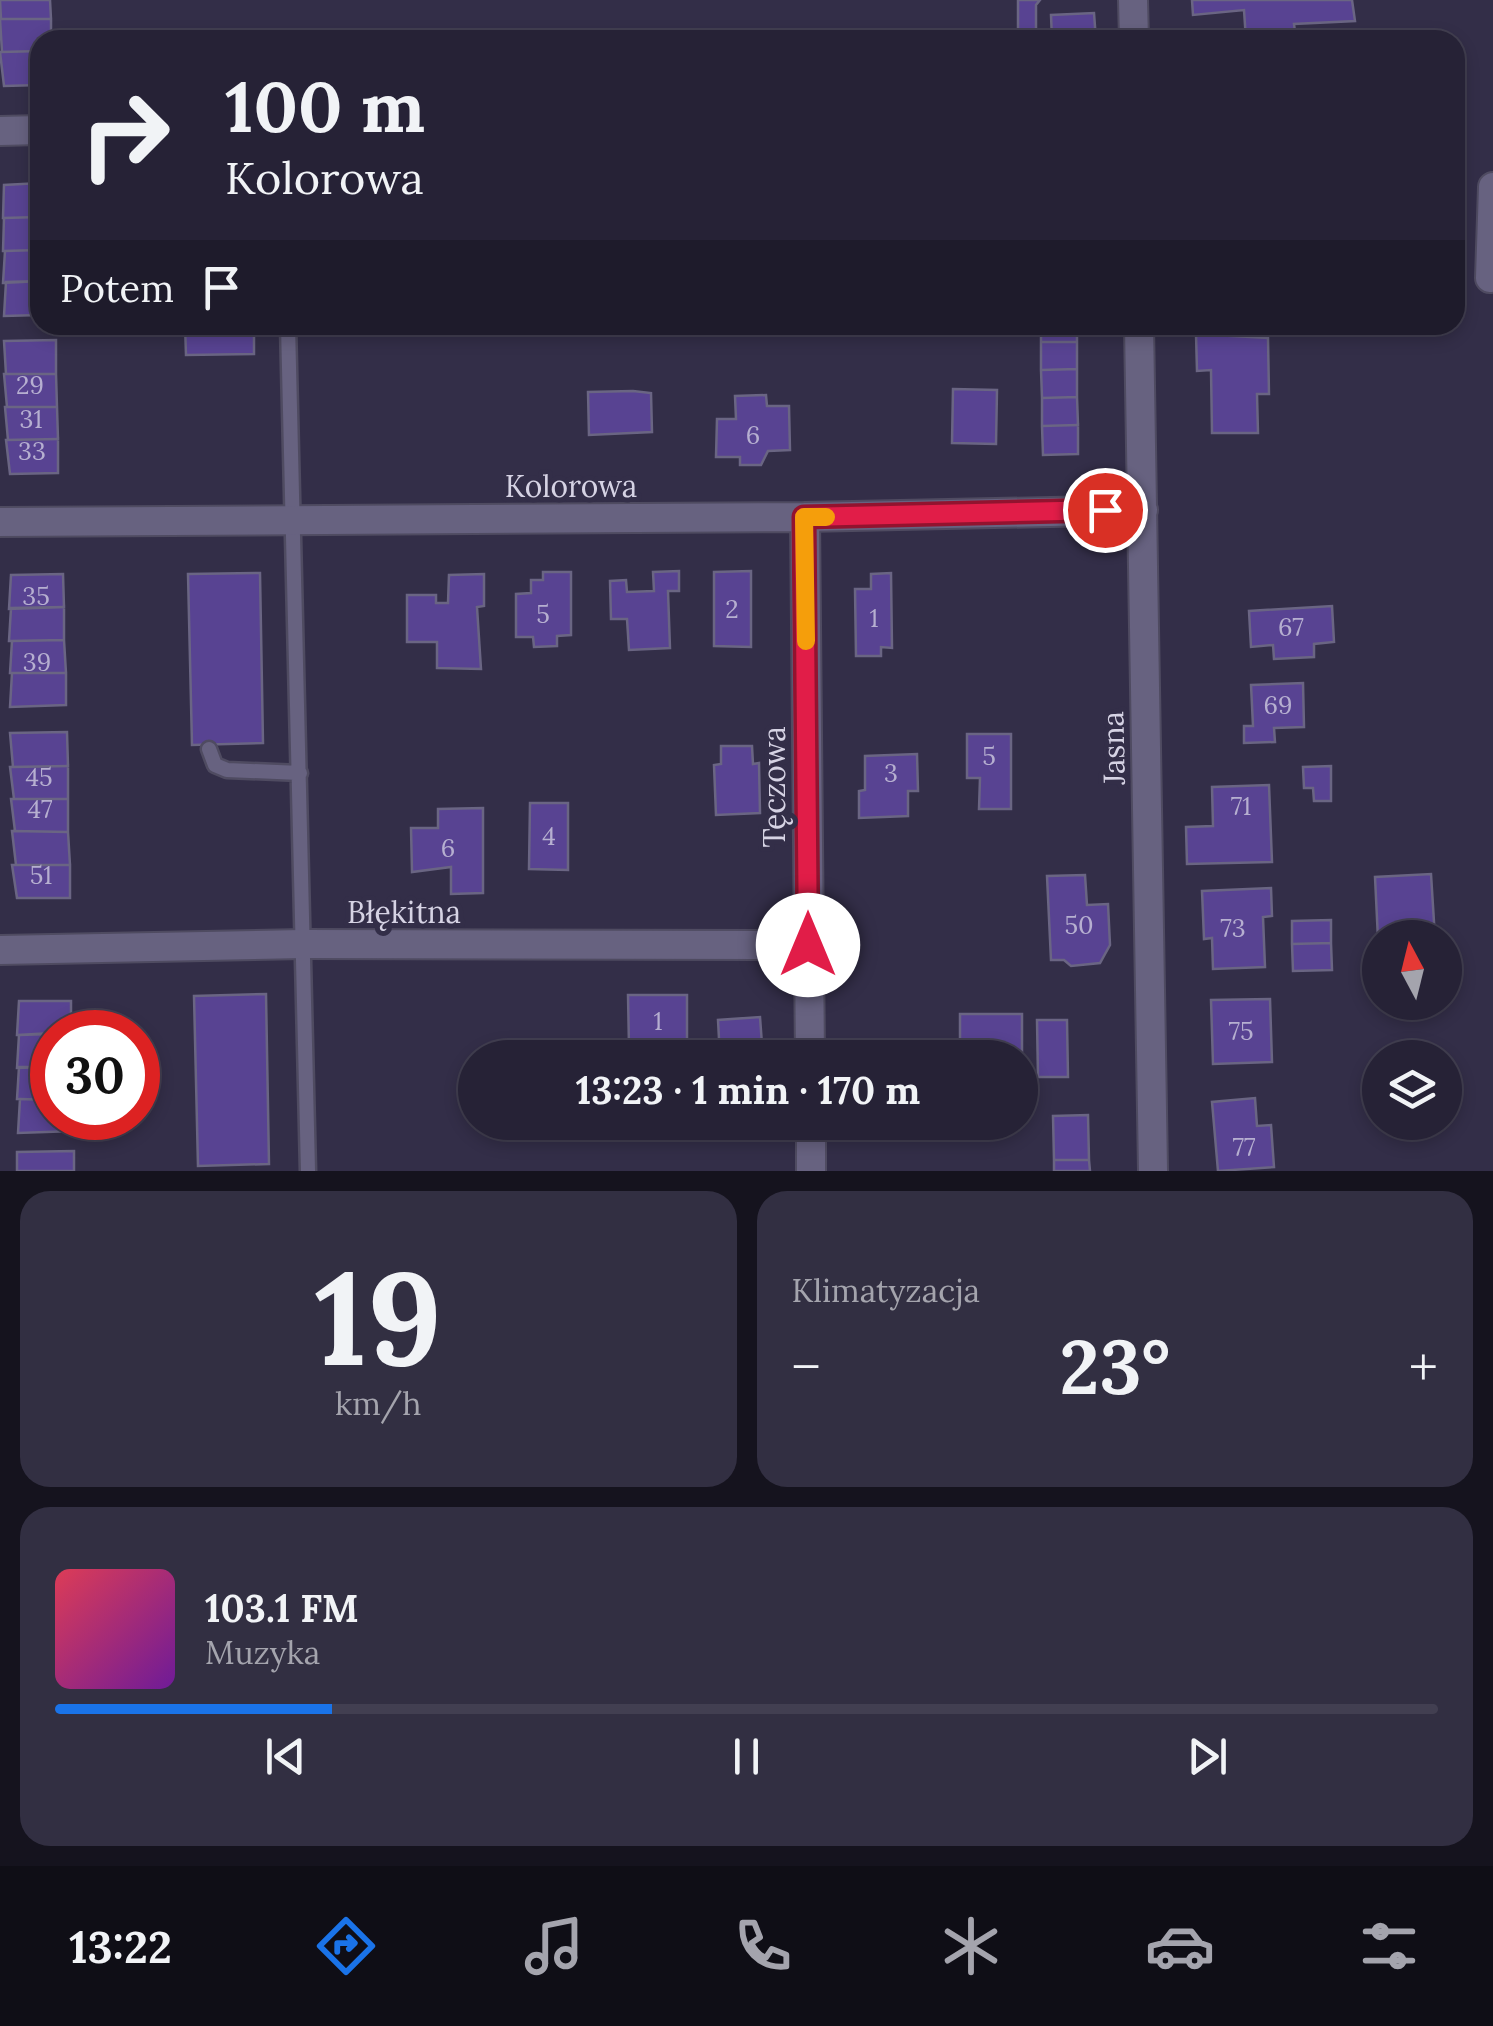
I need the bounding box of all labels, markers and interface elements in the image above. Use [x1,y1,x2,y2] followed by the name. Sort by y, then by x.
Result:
[225,62,425,151] text: 100 m
[60,70,190,200] icon: right
[225,149,424,206] text: Kolorowa
[194,260,249,315] icon: arrive
[60,264,174,312] text: Potem
[16,369,44,401] house number: 29
[19,403,43,435] house number: 31
[746,419,760,451] house number: 6
[18,435,46,467] house number: 33
[505,467,637,505] street label: Kolorowa
[1063,468,1148,553] pin
[1078,483,1133,538] icon: arrive
[22,580,50,612] house number: 35
[725,593,739,625] house number: 2
[536,598,550,630] house number: 5
[869,602,879,634] house number: 1
[1278,611,1304,643] house number: 67
[23,646,51,678] house number: 39
[1264,689,1292,721] house number: 69
[1093,711,1133,786] street label: Jasna
[755,726,793,848] street label: Tęczowa
[982,740,996,772] house number: 5
[884,757,898,789] house number: 3
[25,761,53,793] house number: 45
[1231,790,1251,822] house number: 71
[27,793,53,825] house number: 47
[542,820,556,852] house number: 4
[441,832,455,864] house number: 6
[30,859,52,891] house number: 51
[347,893,461,931] street label: Błękitna
[756,893,860,997] position arrow
[1064,909,1094,941] house number: 50
[1220,912,1246,944] house number: 73
[1362,920,1462,1020] north arrow
[1362,920,1462,1140] map controls
[653,1005,663,1037] house number: 1
[30,1010,160,1140] speed limit sign: 30
[1228,1015,1254,1047] house number: 75
[1362,1040,1462,1140] button: layers
[576,1066,920,1114] text: 13:23 · 1 min · 170 m
[1232,1131,1256,1163] house number: 77
[314,1234,442,1401] text: 19
[792,1270,980,1311] text: Klimatyzacja
[1059,1319,1170,1415] text: 23°
[792,1332,821,1402] text: −
[1409,1332,1438,1402] text: +
[335,1383,421,1424] text: km/h
[205,1584,359,1632] text: 103.1 FM
[205,1632,320,1673] text: Muzyka
[258,1729,313,1784] icon: previous
[719,1729,774,1784] icon: pause
[1180,1729,1235,1784] icon: next
[311,1911,381,1981] icon: directions
[519,1911,589,1981] icon: music
[728,1911,798,1981] icon: phone
[936,1911,1006,1981] icon: climate
[1145,1911,1215,1981] icon: car
[1354,1911,1424,1981] icon: filters
[69,1918,172,1975] text: 13:22

